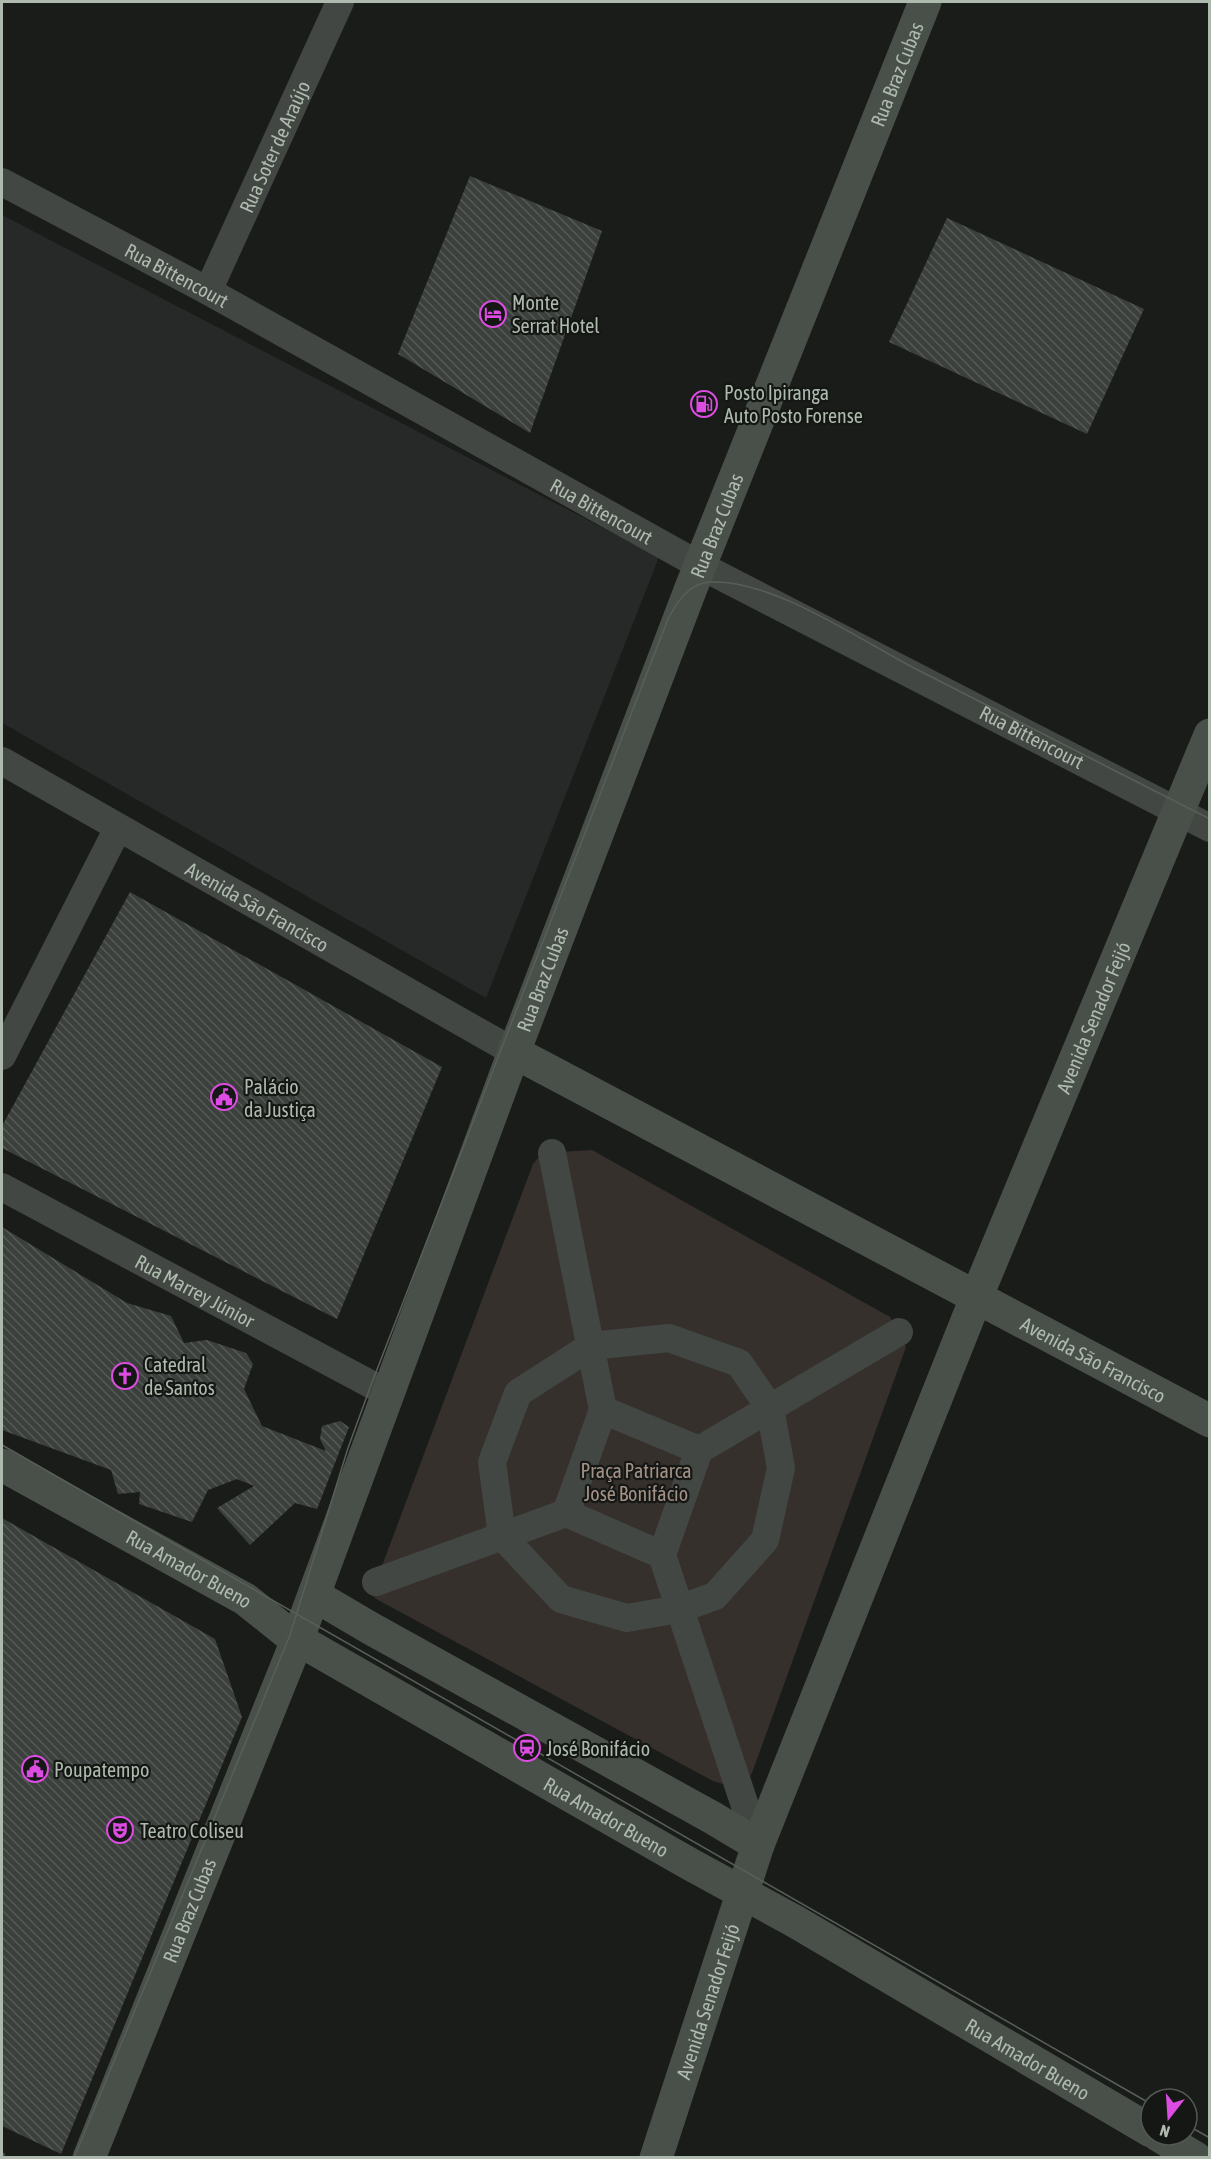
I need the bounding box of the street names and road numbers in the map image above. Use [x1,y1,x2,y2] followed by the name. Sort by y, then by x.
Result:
[865,18,927,130] street label: Rua Braz Cubas
[234,77,314,216] street label: Rua Soter de Araújo
[121,238,233,312] street label: Rua Bittencourt
[685,470,747,581] street label: Rua Braz Cubas
[546,473,657,549] street label: Rua Bittencourt
[976,700,1088,773] street label: Rua Bittencourt
[182,857,333,956] street label: Avenida São Francisco
[511,923,572,1035] street label: Rua Braz Cubas
[1051,938,1134,1097] street label: Avenida Senador Feijó
[132,1249,260,1332] street label: Rua Marrey Júnior
[1017,1311,1170,1407] street label: Avenida São Francisco
[122,1524,257,1612] street label: Rua Amador Bueno
[540,1772,673,1861] street label: Rua Amador Bueno
[157,1855,220,1966] street label: Rua Braz Cubas
[671,1920,743,2082] street label: Avenida Senador Feijó
[962,2013,1094,2104] street label: Rua Amador Bueno

